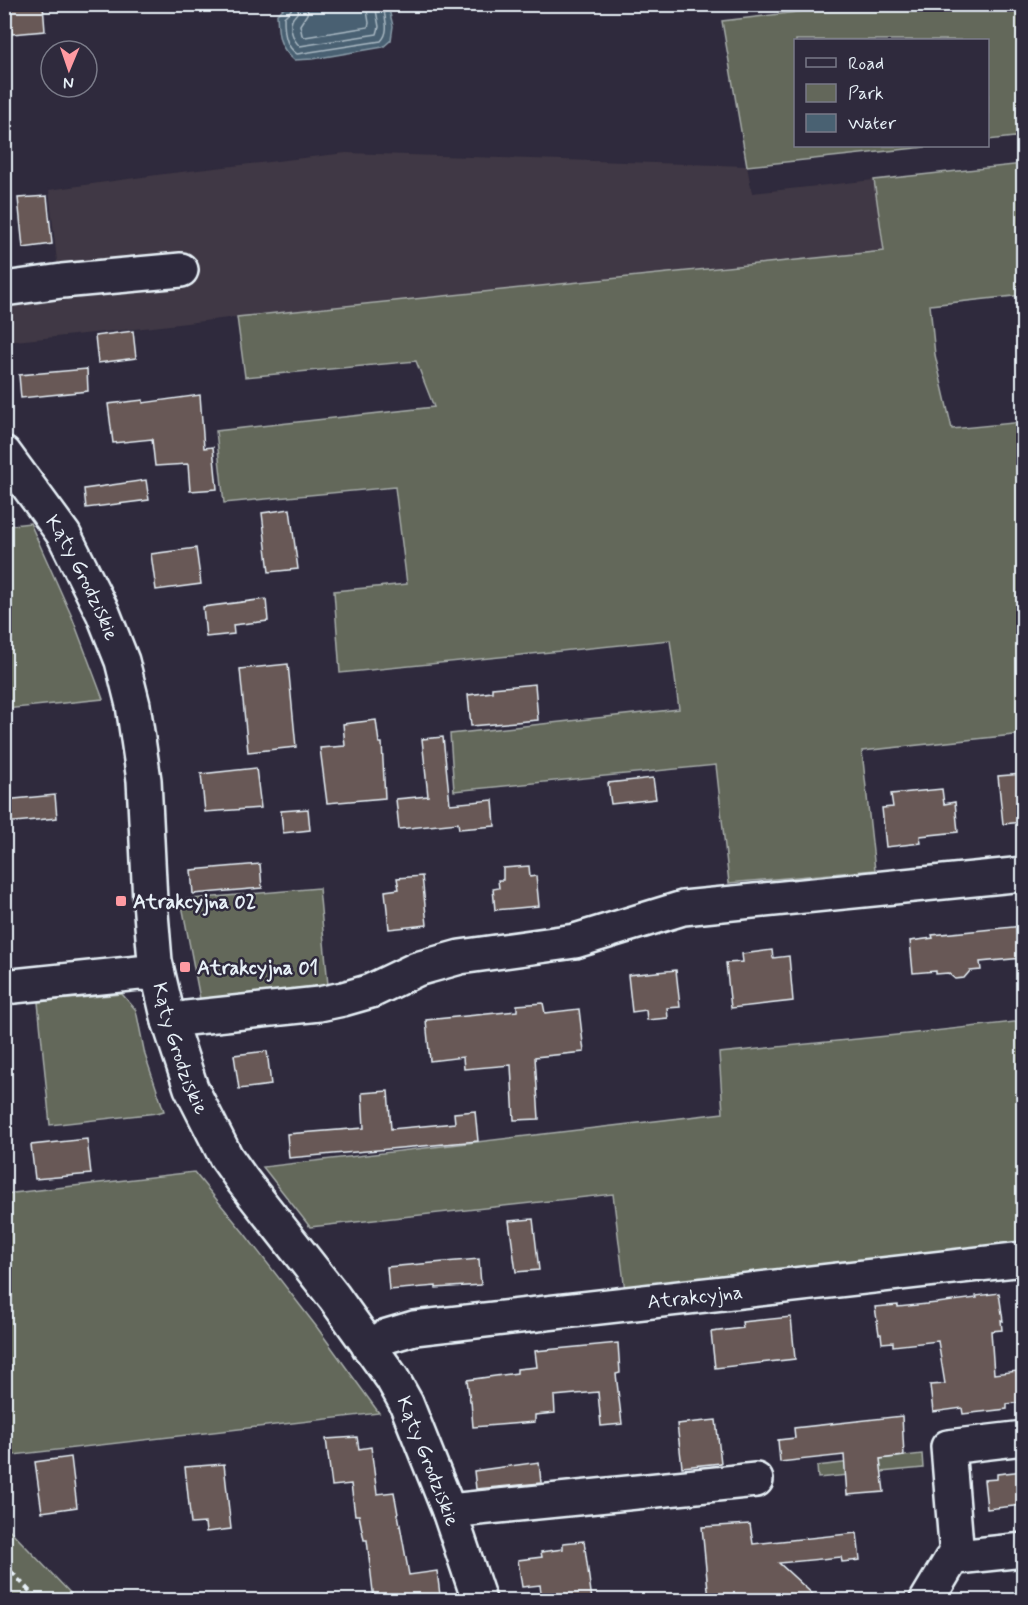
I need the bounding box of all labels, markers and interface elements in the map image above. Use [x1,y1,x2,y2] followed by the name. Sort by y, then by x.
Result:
[39,39,99,99] north arrow
[794,39,989,147] legend
[848,52,884,76] text: Road
[63,72,74,93] text: N
[848,82,884,106] text: Park
[848,112,897,136] text: Water
[39,510,124,645] street label: Kąty Grodziskie
[133,889,256,916] place label: Atrakcyjna 02
[114,894,128,908] marker: Atrakcyjna 02
[197,955,318,982] place label: Atrakcyjna 01
[178,960,192,974] marker: Atrakcyjna 01
[145,980,214,1120] street label: Kąty Grodziskie
[646,1279,744,1317] street label: Atrakcyjna
[390,1393,465,1530] street label: Kąty Grodziskie

